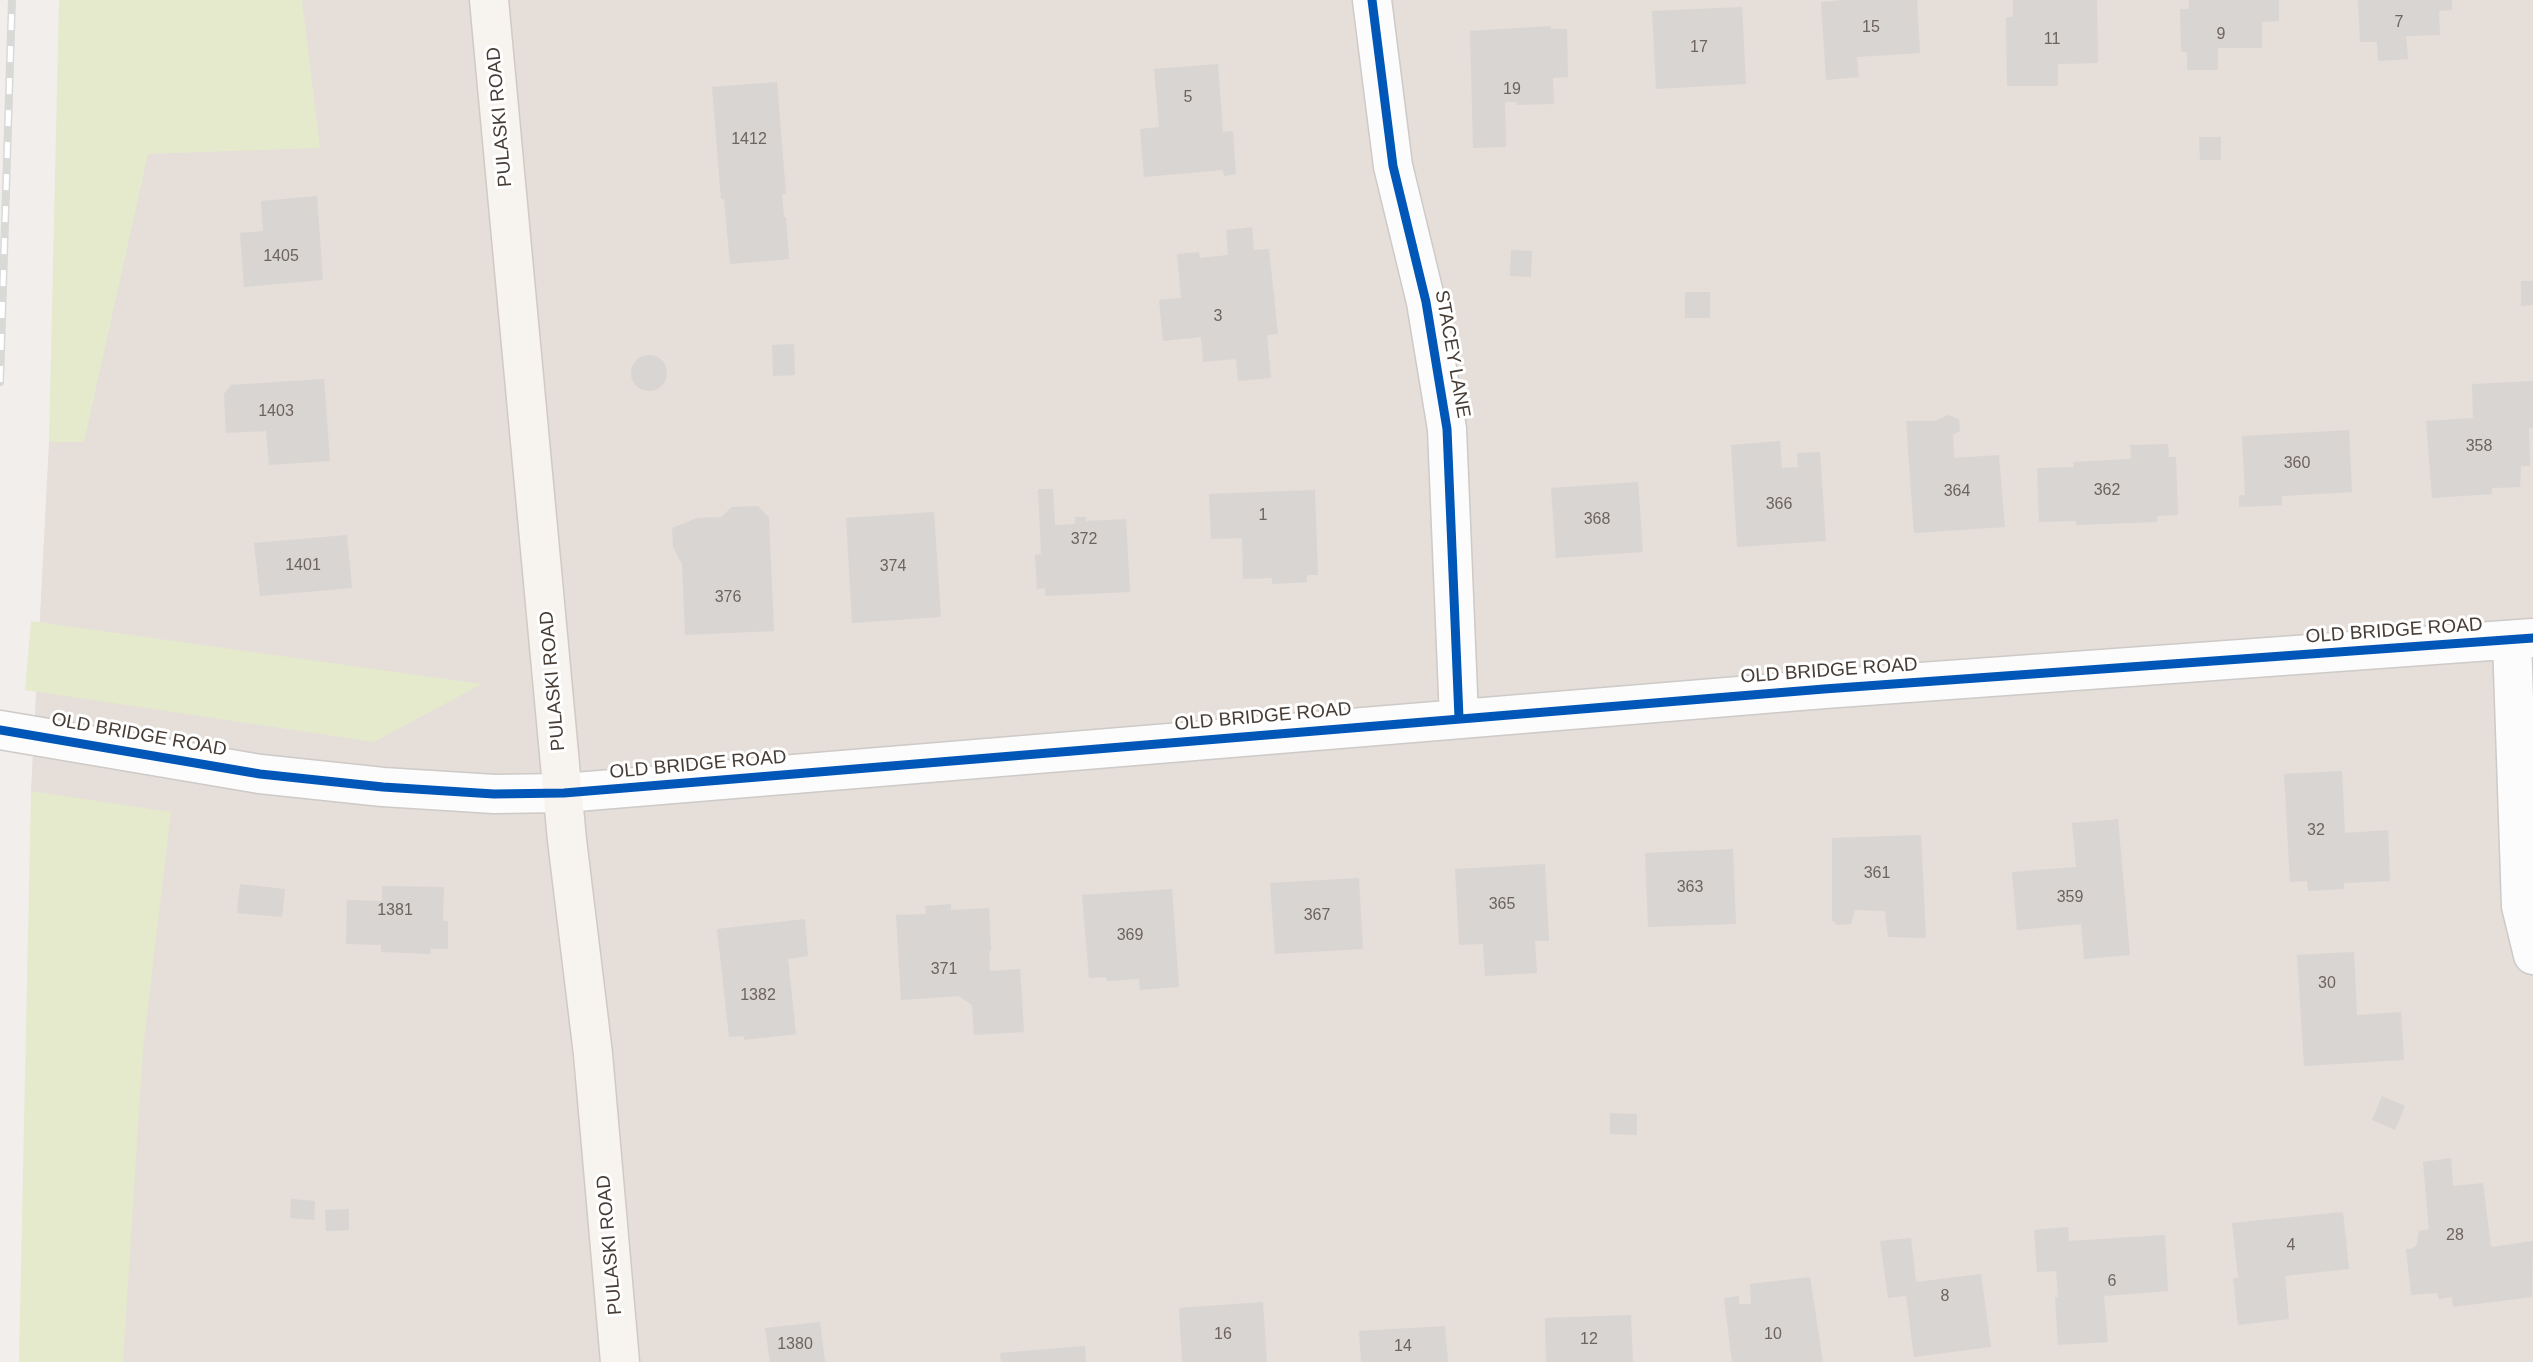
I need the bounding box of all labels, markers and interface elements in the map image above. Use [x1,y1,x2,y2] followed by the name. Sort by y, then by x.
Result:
[2395,13,2403,33] house number: 7
[1862,18,1880,38] house number: 15
[2217,25,2225,45] house number: 9
[2044,30,2060,50] house number: 11
[1690,38,1708,58] house number: 17
[483,46,517,188] street label: PULASKI ROAD
[1503,80,1521,100] house number: 19
[1184,88,1192,108] house number: 5
[731,130,767,150] house number: 1412
[263,247,299,267] house number: 1405
[1430,288,1474,420] street label: STACEY LANE
[1214,307,1222,327] house number: 3
[258,402,294,422] house number: 1403
[2466,437,2492,457] house number: 358
[2284,454,2310,474] house number: 360
[2094,481,2120,501] house number: 362
[1944,482,1970,502] house number: 364
[1766,495,1792,515] house number: 366
[1259,506,1267,526] house number: 1
[1584,510,1610,530] house number: 368
[1071,530,1097,550] house number: 372
[285,556,321,576] house number: 1401
[880,557,906,577] house number: 374
[715,588,741,608] house number: 376
[536,610,570,752] street label: PULASKI ROAD
[2305,613,2483,649] street label: OLD BRIDGE ROAD
[1740,653,1918,689] street label: OLD BRIDGE ROAD
[1174,698,1352,736] street label: OLD BRIDGE ROAD
[50,708,228,762] street label: OLD BRIDGE ROAD
[609,746,787,784] street label: OLD BRIDGE ROAD
[2307,821,2325,841] house number: 32
[1864,864,1890,884] house number: 361
[1677,878,1703,898] house number: 363
[2057,888,2083,908] house number: 359
[1489,895,1515,915] house number: 365
[377,901,413,921] house number: 1381
[1304,906,1330,926] house number: 367
[1117,926,1143,946] house number: 369
[931,960,957,980] house number: 371
[2318,974,2336,994] house number: 30
[740,986,776,1006] house number: 1382
[593,1174,627,1316] street label: PULASKI ROAD
[2446,1226,2464,1246] house number: 28
[2287,1236,2295,1256] house number: 4
[2108,1272,2116,1292] house number: 6
[1941,1287,1949,1307] house number: 8
[1214,1325,1232,1345] house number: 16
[1764,1325,1782,1345] house number: 10
[1580,1330,1598,1350] house number: 12
[777,1335,813,1355] house number: 1380
[1394,1337,1412,1357] house number: 14

